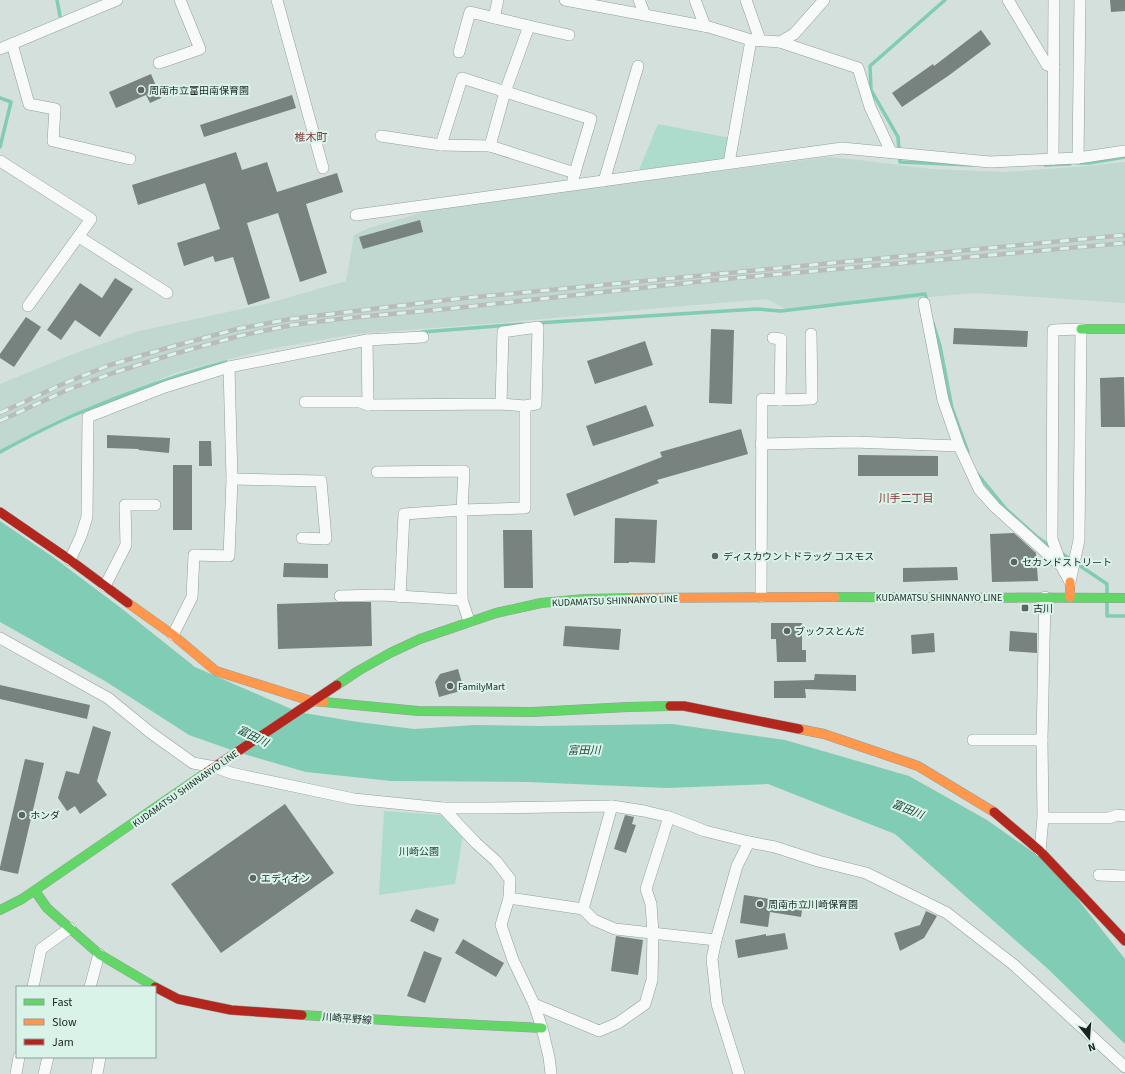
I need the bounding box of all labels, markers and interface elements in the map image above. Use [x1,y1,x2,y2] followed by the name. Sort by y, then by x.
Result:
[149,84,249,98] place label: 周南市立富田南保育園
[136,85,146,95] marker: 周南市立富田南保育園
[295,130,328,145] district label: 椎木町
[879,491,934,506] district label: 川手二丁目
[723,550,874,564] place label: ディスカウントドラッグ コスモス
[710,551,720,561] marker: ディスカウントドラッグ コスモス
[1022,556,1112,570] place label: セカンドストリート
[1009,557,1019,567] marker: セカンドストリート
[876,591,1002,605] street label: KUDAMATSU SHINNANYO LINE
[552,592,678,610] street label: KUDAMATSU SHINNANYO LINE
[1033,602,1053,616] place label: 古川
[1020,603,1030,613] marker: 古川
[795,625,865,639] place label: ブックスとんだ
[782,626,792,636] marker: ブックスとんだ
[458,680,505,694] place label: FamilyMart
[445,681,455,691] marker: FamilyMart
[235,722,272,751] water label: 富田川
[568,743,601,758] water label: 富田川
[130,747,241,831] street label: KUDAMATSU SHINNANYO LINE
[890,796,927,823] water label: 富田川
[30,809,60,823] place label: ホンダ
[17,810,27,820] marker: ホンダ
[399,845,439,859] park label: 川崎公園
[261,872,310,886] place label: エディオン
[248,873,258,883] marker: エディオン
[768,898,858,912] place label: 周南市立川崎保育園
[755,899,765,909] marker: 周南市立川崎保育園
[16,986,156,1058] legend
[52,994,72,1011] text: Fast
[322,1010,372,1028] street label: 川崎平野線
[52,1014,77,1031] text: Slow
[1069,1018,1109,1058] north arrow
[52,1034,74,1051] text: Jam
[1086,1039,1097,1055] text: N

